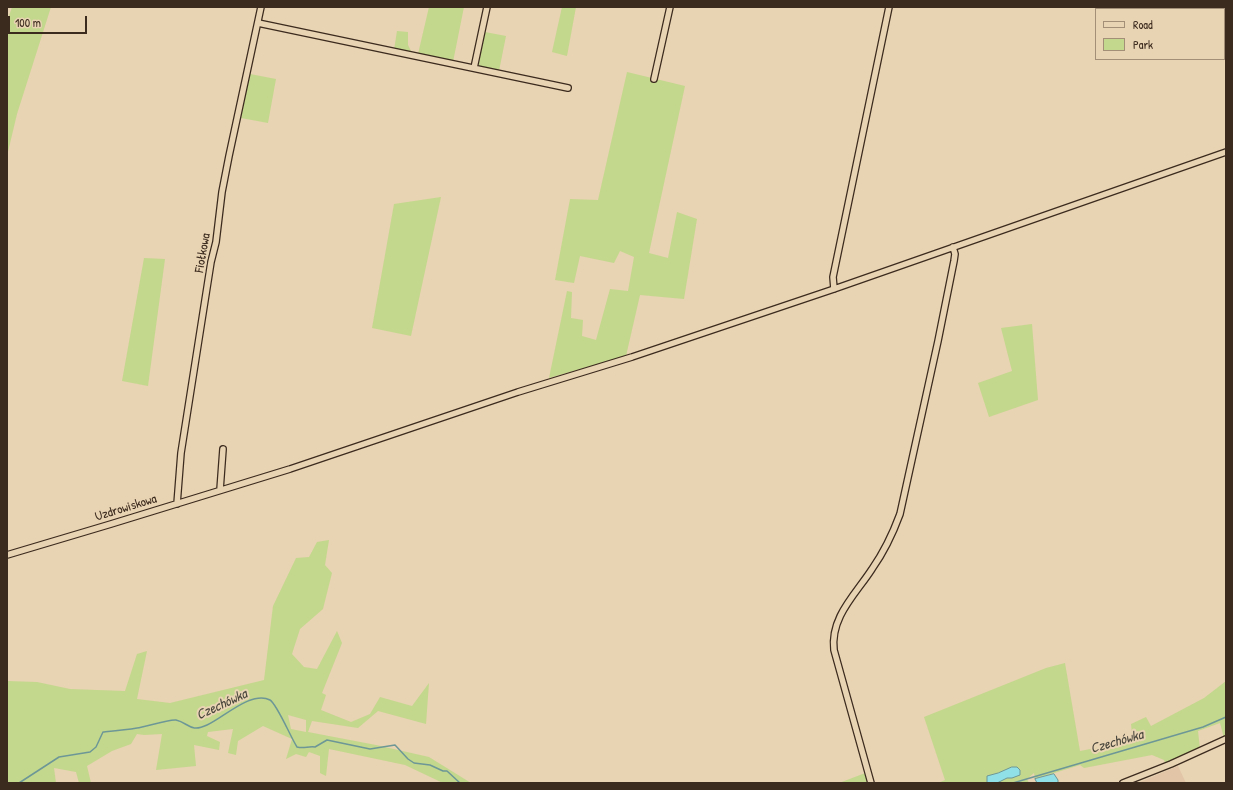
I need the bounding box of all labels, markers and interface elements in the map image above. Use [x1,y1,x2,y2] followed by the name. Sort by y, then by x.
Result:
[10,8,89,34] scale bar
[1095,8,1225,60] legend
[15,14,41,31] text: 100 m
[1133,16,1153,33] text: Road
[1133,36,1153,53] text: Park
[192,232,214,274] street label: Fiołkowa
[93,491,159,525] street label: Uzdrowiskowa
[194,686,250,724] water label: Czechówka
[1089,726,1145,758] water label: Czechówka

